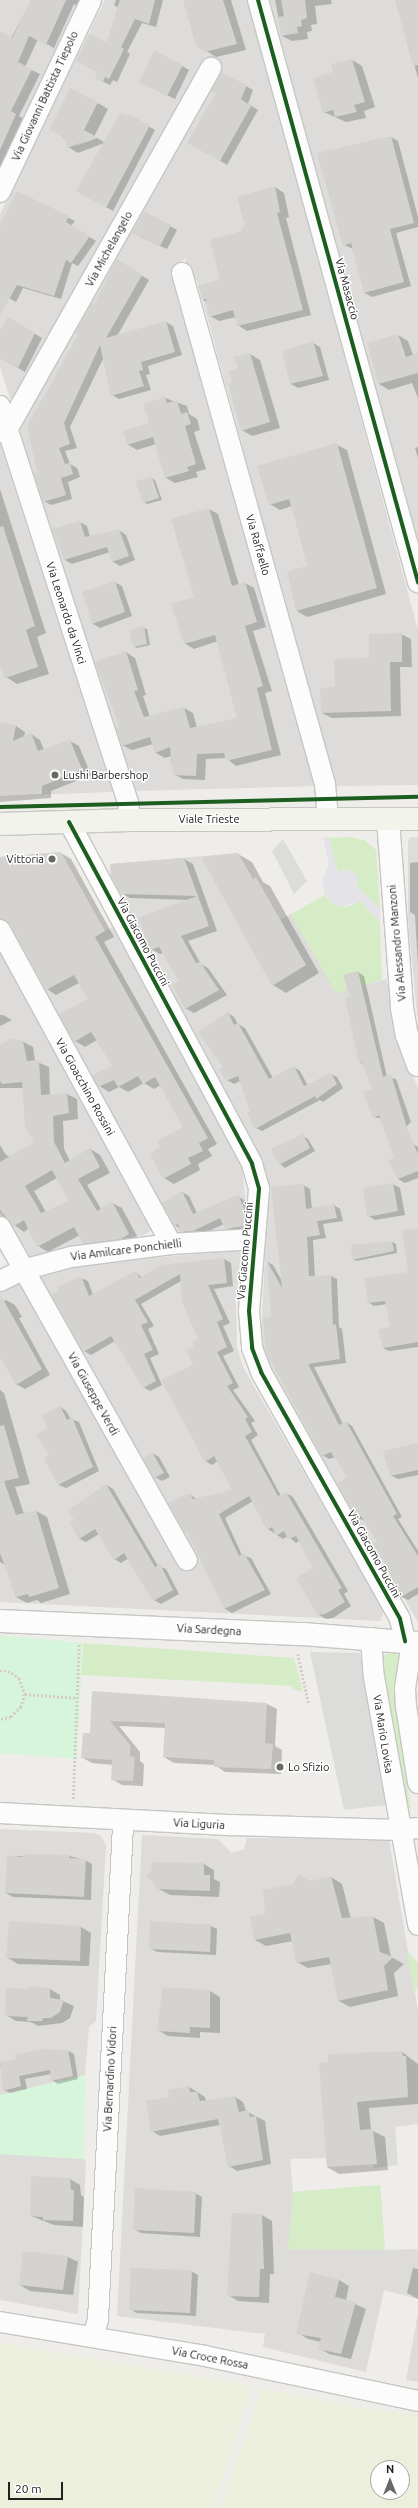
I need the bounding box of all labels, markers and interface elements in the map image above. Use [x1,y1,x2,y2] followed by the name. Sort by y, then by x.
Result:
[9,29,81,163] street label: Via Giovanni Battista Tiepolo
[83,209,135,289] street label: Via Michelangelo
[332,257,362,321] street label: Via Masaccio
[243,513,273,577] street label: Via Raffaello
[43,560,89,666] street label: Via Leonardo da Vinci
[63,768,149,782] place label: Lushi Barbershop
[50,770,60,780] marker: Lushi Barbershop
[179,812,239,826] street label: Viale Trieste
[6,852,44,866] place label: Vittoria
[47,854,57,864] marker: Vittoria
[385,884,409,1002] street label: Via Alessandro Manzoni
[114,895,172,989] street label: Via Giacomo Puccini
[53,1036,117,1138] street label: Via Gioacchino Rossini
[234,1201,256,1301] street label: Via Giacomo Puccini
[70,1237,182,1263] street label: Via Amilcare Ponchielli
[65,1350,121,1438] street label: Via Giuseppe Verdi
[344,1508,404,1600] street label: Via Giacomo Puccini
[176,1622,242,1638] street label: Via Sardegna
[370,1694,396,1774] street label: Via Mario Lovisa
[288,1760,329,1774] place label: Lo Sfizio
[275,1762,285,1772] marker: Lo Sfizio
[173,1816,225,1832] street label: Via Liguria
[101,2026,119,2132] street label: Via Bernardino Vidori
[171,2344,249,2372] street label: Via Croce Rossa
[370,2460,410,2500] north arrow
[386,2463,394,2475] text: N
[10,2474,65,2500] scale bar
[15,2482,42,2495] text: 20 m

